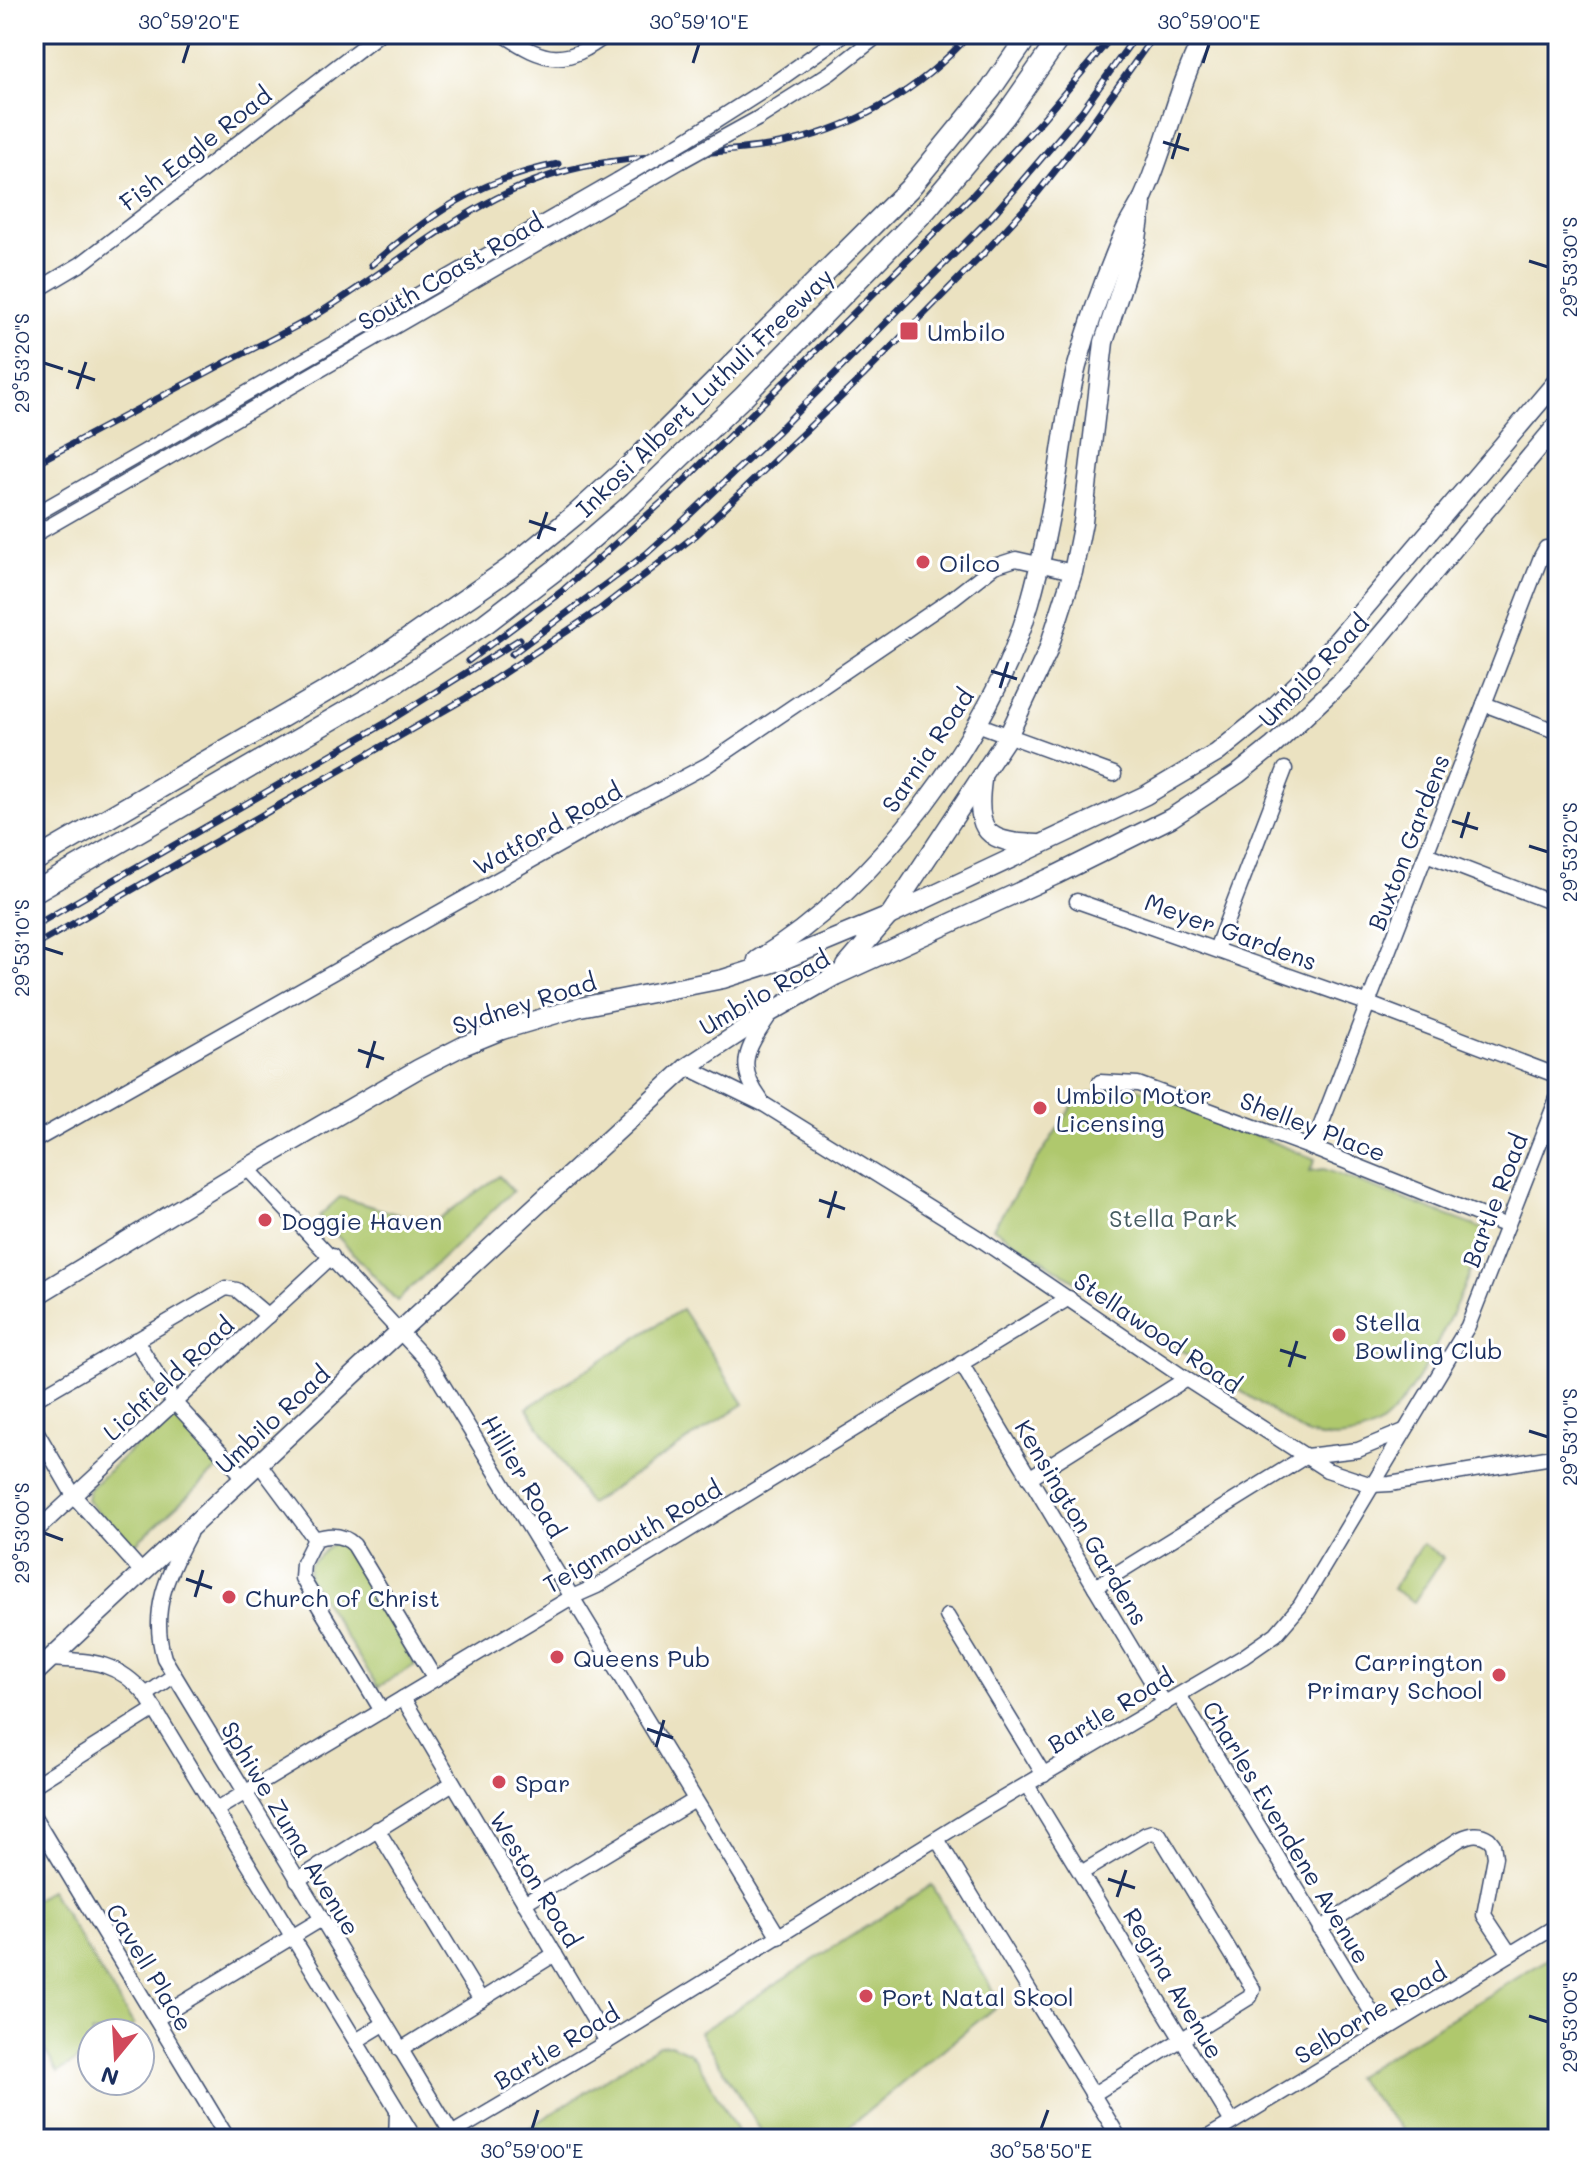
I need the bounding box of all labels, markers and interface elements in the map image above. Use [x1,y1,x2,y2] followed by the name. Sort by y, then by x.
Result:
[138,8,240,34] text: 30°59'20"E
[649,8,749,34] text: 30°59'10"E
[1158,8,1260,34] text: 30°59'00"E
[113,79,277,217] street label: Fish Eagle Road
[352,205,548,337] street label: South Coast Road
[1556,217,1582,317] text: 29°53'30"S
[569,261,839,523] street label: Inkosi Albert Luthuli Freeway
[8,313,34,413] text: 29°53'20"S
[927,316,1005,347] place label: Umbilo
[898,320,920,342] marker: Umbilo
[939,547,1000,578] place label: Oilco
[914,553,932,571] marker: Oilco
[1251,607,1375,733] street label: Umbilo Road
[874,682,980,818] street label: Sarnia Road
[1360,750,1456,934] street label: Buxton Gardens
[467,774,627,882] street label: Watford Road
[1556,802,1582,902] text: 29°53'20"S
[1141,885,1321,977] street label: Meyer Gardens
[8,899,34,997] text: 29°53'10"S
[693,942,835,1042] street label: Umbilo Road
[448,965,600,1041] street label: Sydney Road
[1056,1079,1212,1138] place label: Umbilo Motor Licensing
[1236,1084,1390,1168] street label: Shelley Place
[1031,1099,1049,1117] marker: Umbilo Motor Licensing
[1454,1129,1534,1271] street label: Bartle Road
[1109,1202,1237,1233] park label: Stella Park
[281,1205,442,1236] place label: Doggie Haven
[256,1211,274,1229] marker: Doggie Haven
[1068,1264,1248,1400] street label: Stellawood Road
[1355,1306,1503,1365] place label: Stella Bowling Club
[96,1309,240,1447] street label: Lichfield Road
[1330,1326,1348,1344] marker: Stella Bowling Club
[208,1358,336,1480] street label: Umbilo Road
[1556,1388,1582,1486] text: 29°53'10"S
[475,1409,573,1543] street label: Hillier Road
[1008,1414,1156,1630] street label: Kensington Gardens
[537,1472,727,1600] street label: Teignmouth Road
[8,1482,34,1584] text: 29°53'00"S
[245,1582,440,1613] place label: Church of Christ
[220,1588,238,1606] marker: Church of Christ
[573,1642,710,1673] place label: Queens Pub
[1307,1646,1483,1705] place label: Carrington Primary School
[548,1648,566,1666] marker: Queens Pub
[1042,1660,1178,1760] street label: Bartle Road
[1490,1666,1508,1684] marker: Carrington Primary School
[1196,1695,1378,1969] street label: Charles Evendene Avenue
[215,1715,367,1941] street label: Sphiwe Zuma Avenue
[515,1767,570,1798] place label: Spar
[490,1773,508,1791] marker: Spar
[483,1805,589,1953] street label: Weston Road
[100,1897,200,2037] street label: Cavell Place
[1117,1902,1231,2064] street label: Regina Avenue
[1288,1956,1452,2070] street label: Selborne Road
[1556,1971,1582,2073] text: 29°53'00"S
[882,1981,1074,2012] place label: Port Natal Skool
[857,1987,875,2005] marker: Port Natal Skool
[488,1996,624,2096] street label: Bartle Road
[76,2017,156,2097] north arrow
[97,2060,122,2093] text: N
[481,2137,583,2163] text: 30°59'00"E
[990,2137,1092,2163] text: 30°58'50"E

